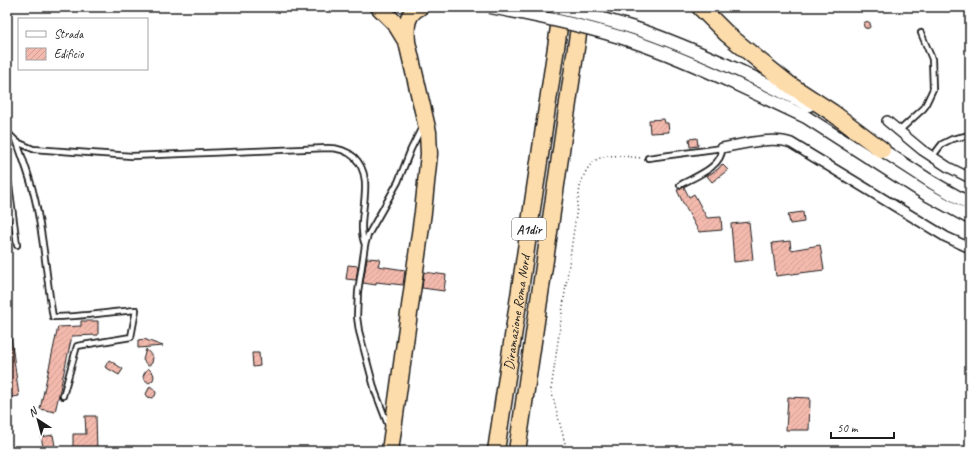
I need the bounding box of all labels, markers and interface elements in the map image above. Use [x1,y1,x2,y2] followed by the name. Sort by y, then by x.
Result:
[18,18,148,70] legend
[54,26,84,42] text: Strada
[54,46,84,62] text: Edificio
[512,218,546,240] road number: A1dir
[500,252,534,371] street label: Diramazione Roma Nord
[18,400,58,440] north arrow
[25,403,41,420] text: N
[831,414,894,440] scale bar
[837,420,859,436] text: 50 m

